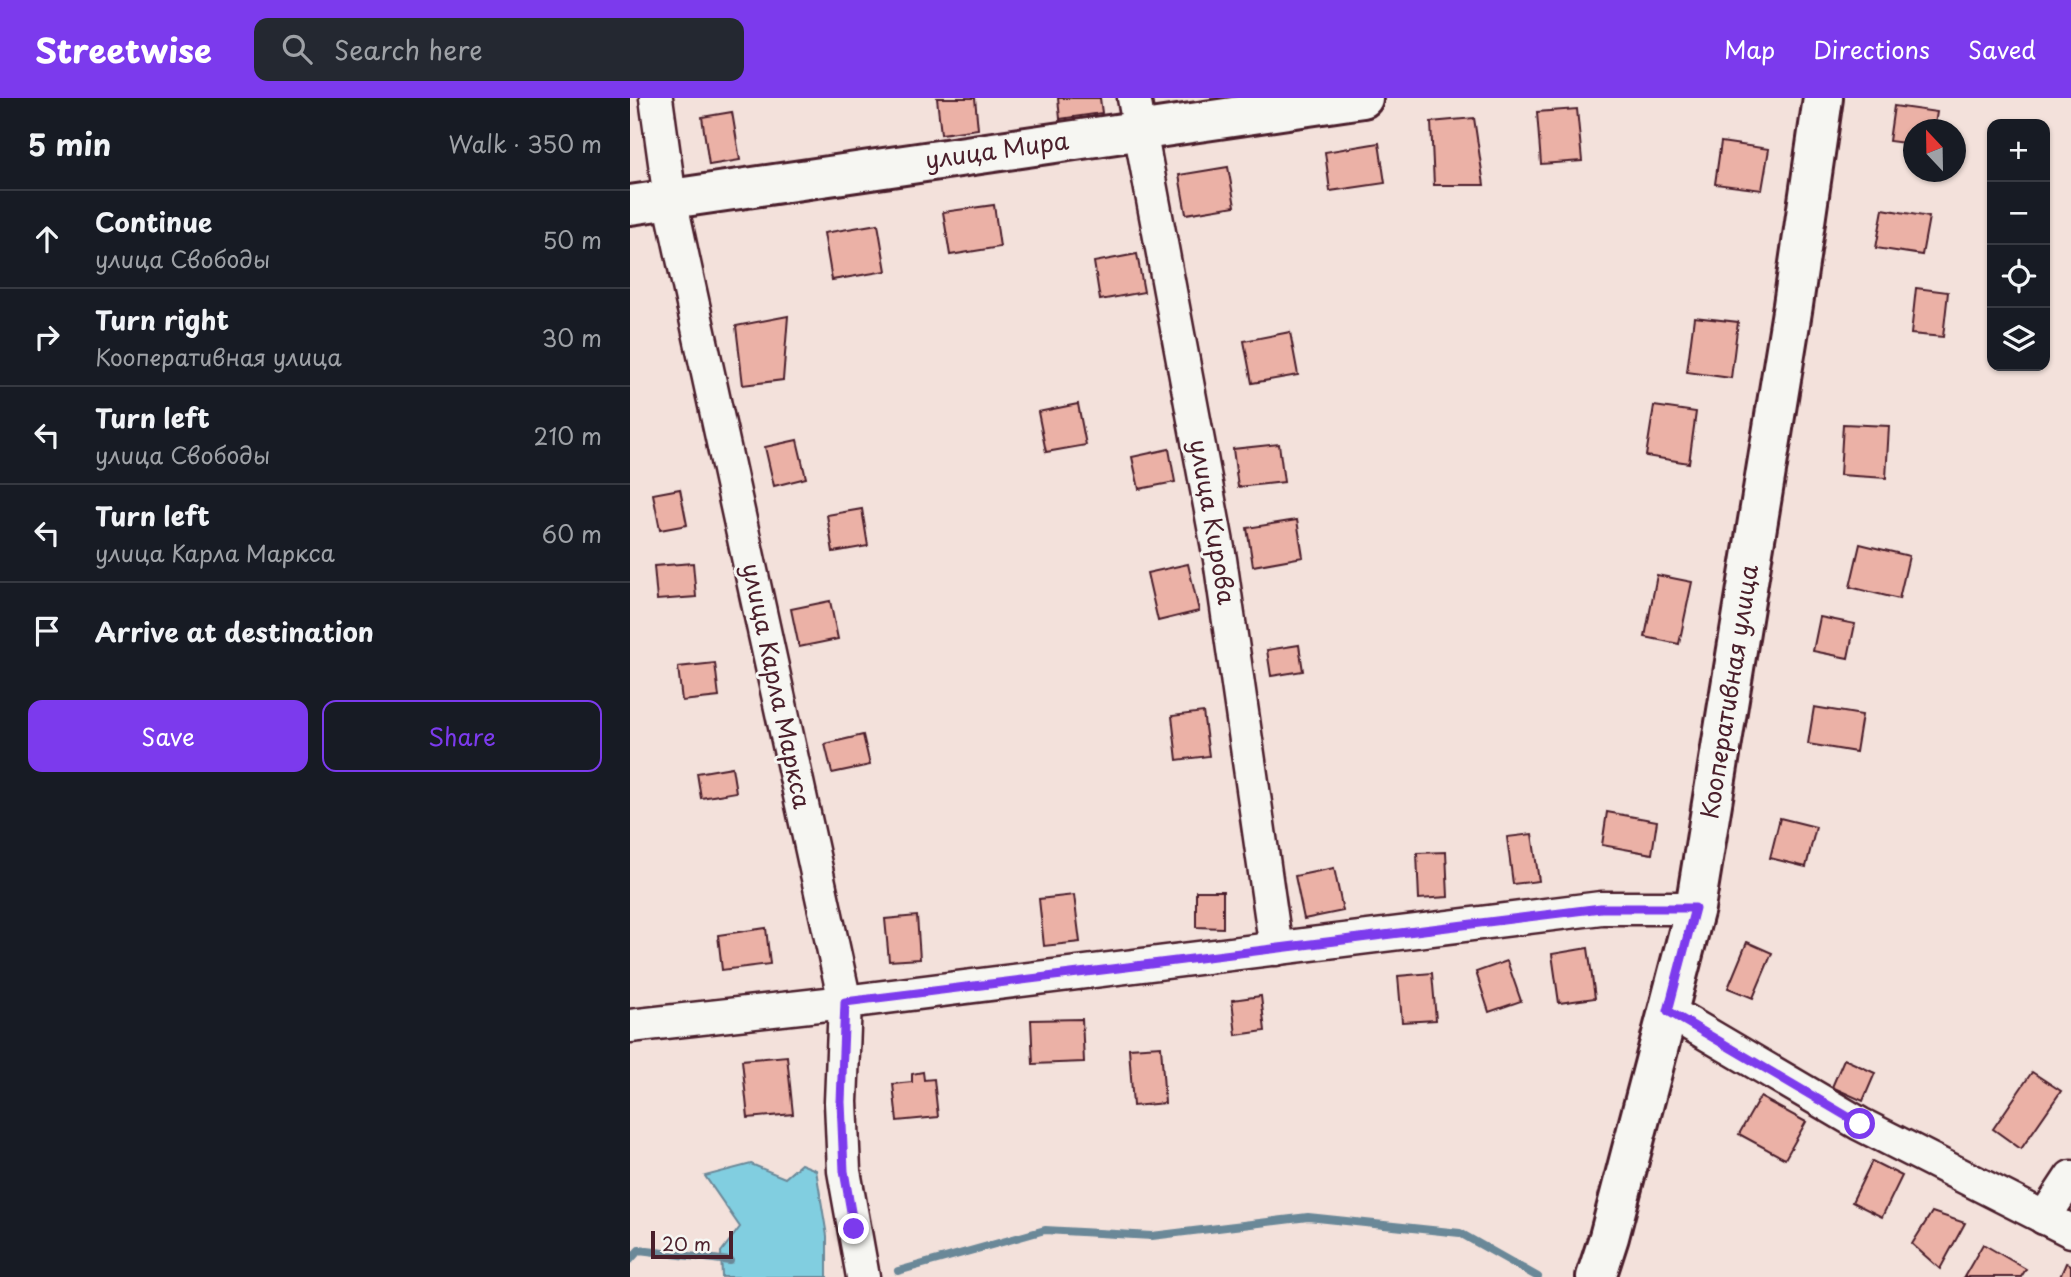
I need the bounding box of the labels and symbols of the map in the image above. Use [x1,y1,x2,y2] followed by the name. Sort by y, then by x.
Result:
[1903,119,1966,182] north arrow
[923,121,1071,177] street label: улица Мира
[1182,436,1246,607] street label: улица Кирова
[734,560,822,812] street label: улица Карла Маркса
[1690,562,1766,822] street label: Кооперативная улица
[1844,1108,1875,1139] route start
[838,1213,869,1244] route end
[651,1228,733,1260] scale bar

